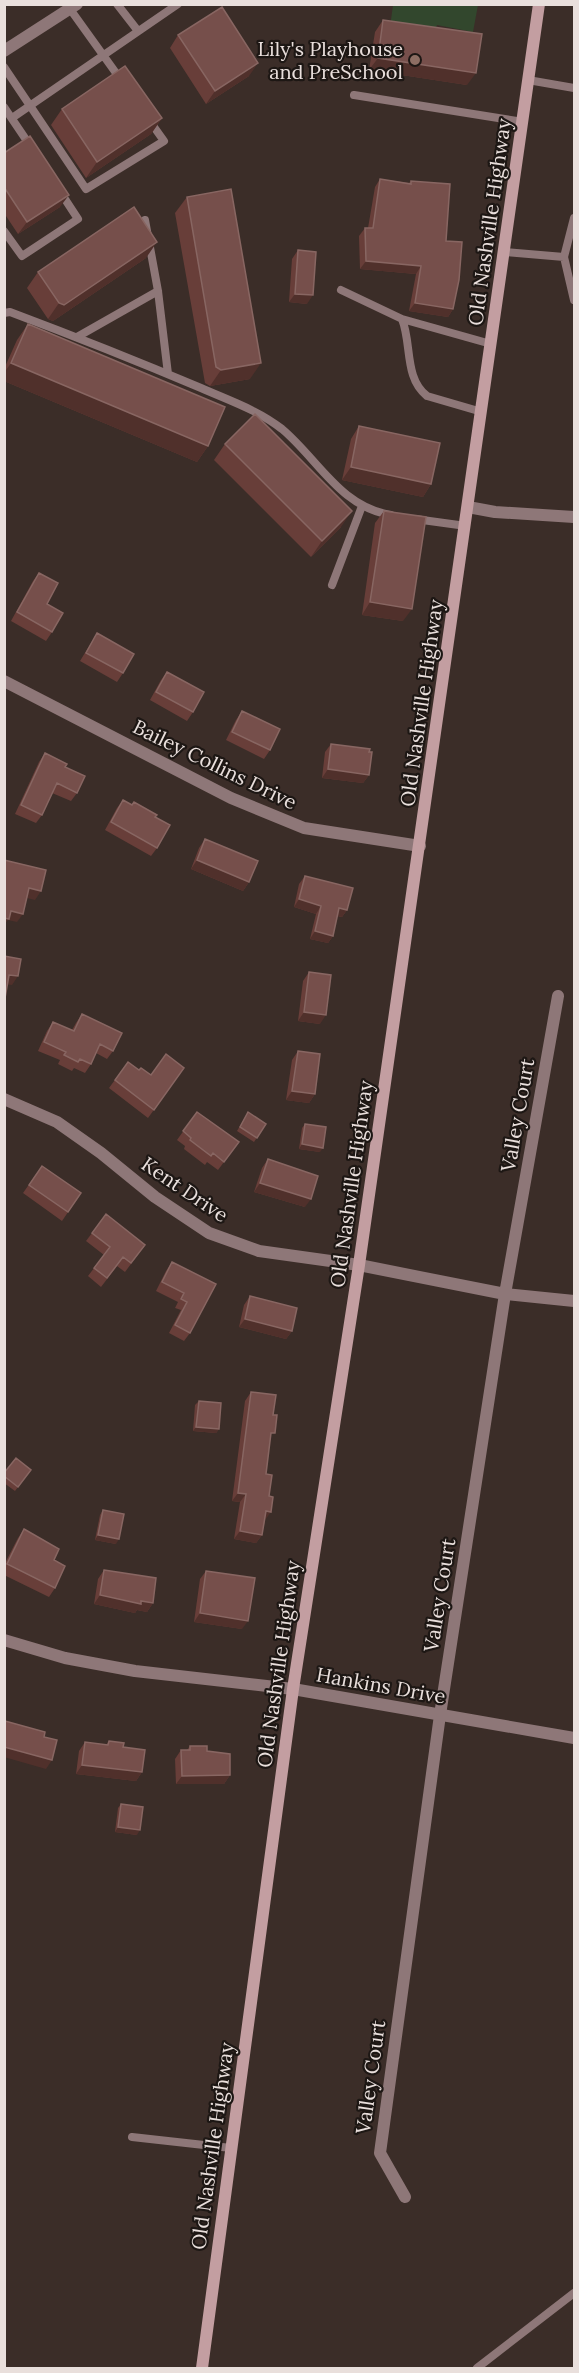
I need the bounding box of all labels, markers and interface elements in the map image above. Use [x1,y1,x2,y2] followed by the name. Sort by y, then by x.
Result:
[258,36,403,84] place label: Lily's Playhouse and PreSchool
[408,53,422,67] marker: Lily's Playhouse and PreSchool
[462,116,516,327] street label: Old Nashville Highway
[394,597,448,808] street label: Old Nashville Highway
[129,713,301,815] street label: Bailey Collins Drive
[495,1056,539,1175] street label: Valley Court
[324,1078,378,1289] street label: Old Nashville Highway
[137,1151,233,1227] street label: Kent Drive
[418,1536,460,1654] street label: Valley Court
[251,1558,305,1769] street label: Old Nashville Highway
[314,1661,448,1709] street label: Hankins Drive
[350,2018,390,2136] street label: Valley Court
[185,2040,239,2251] street label: Old Nashville Highway

